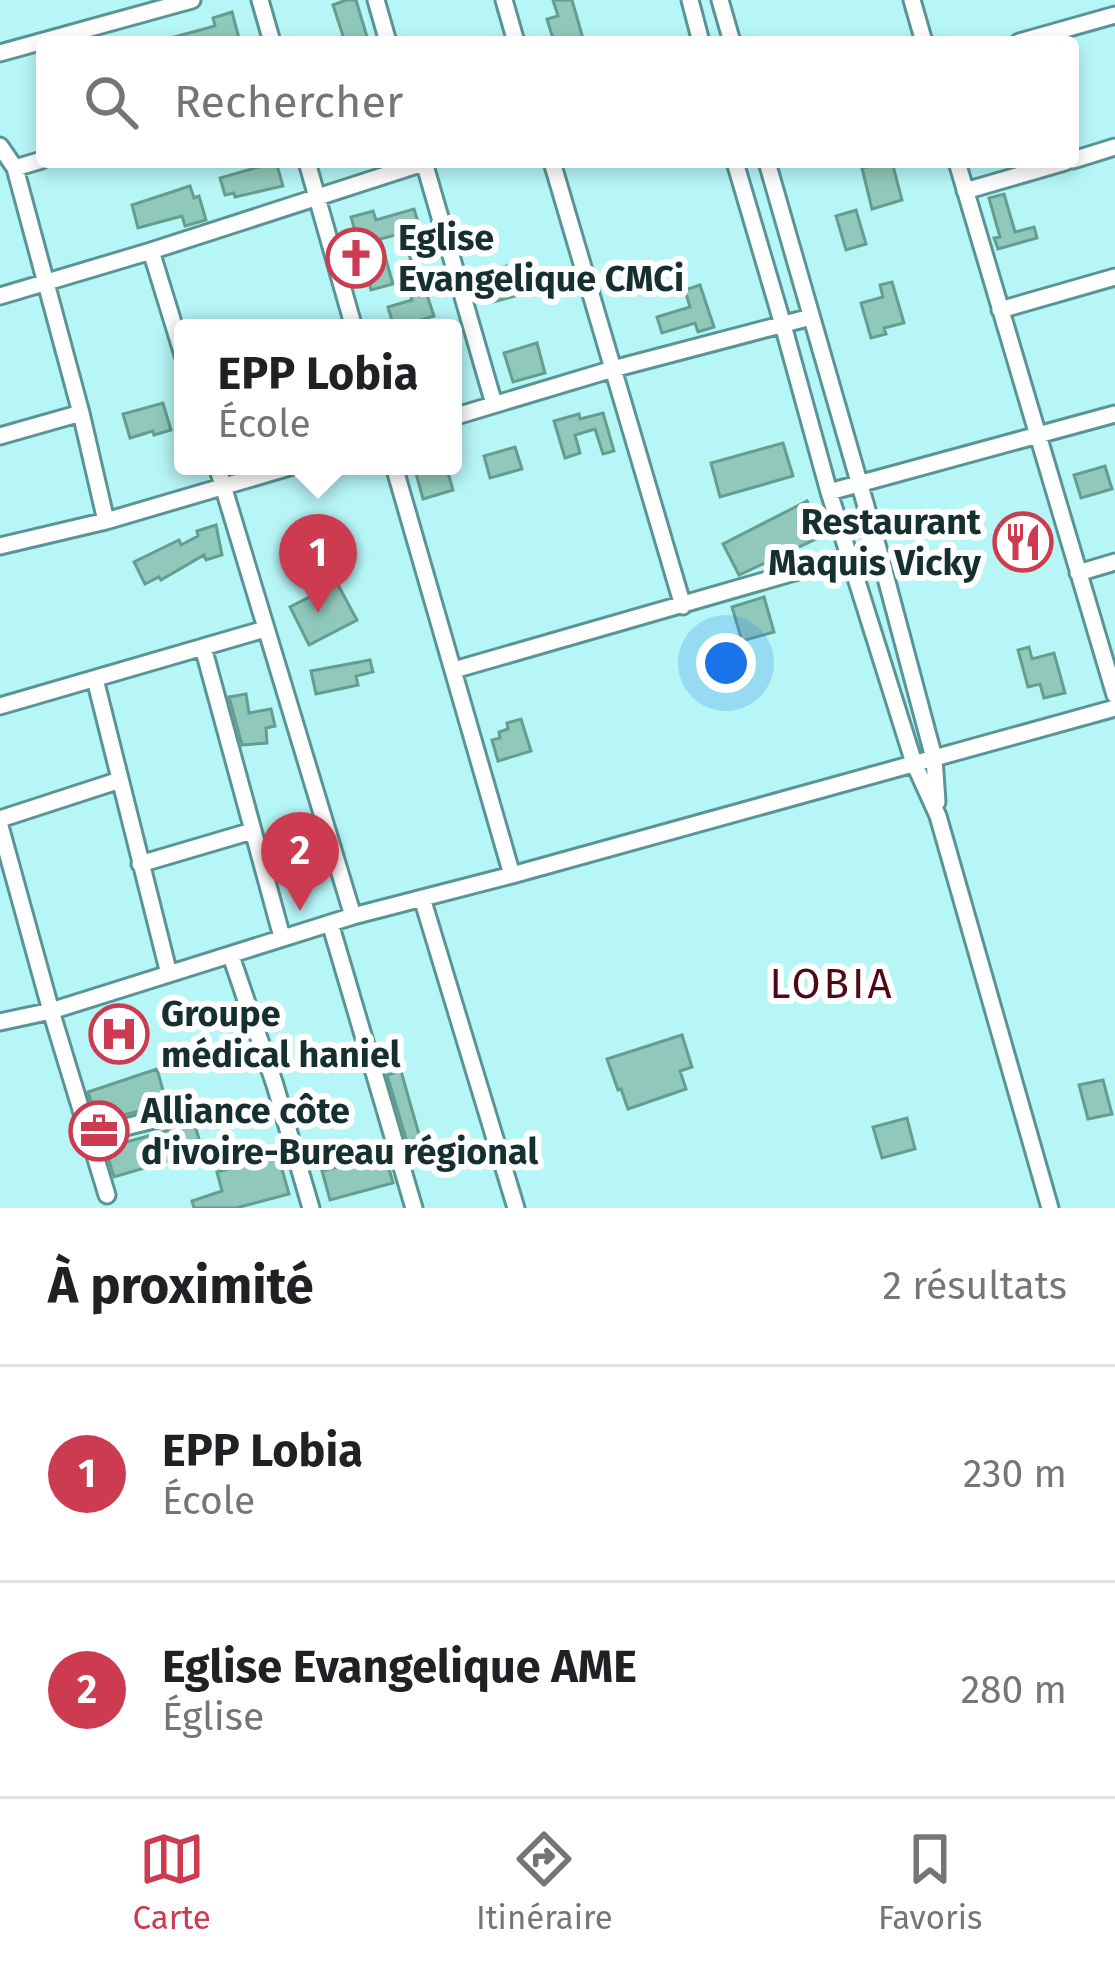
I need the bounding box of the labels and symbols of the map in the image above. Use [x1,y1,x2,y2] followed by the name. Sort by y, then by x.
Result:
[398,216,684,301] place label: Eglise Evangelique CMCi
[325,227,387,289] church icon: Eglise Evangelique CMCi
[768,500,982,585] place label: Restaurant Maquis Vicky
[992,511,1054,573] restaurant icon: Restaurant Maquis Vicky
[279,514,357,613] pin: 1
[696,633,756,693] your location
[261,812,339,911] pin: 2
[769,959,895,1009] district label: LOBIA
[161,992,401,1077] place label: Groupe médical haniel
[88,1003,150,1065] hospital icon: Groupe médical haniel
[140,1089,538,1174] place label: Alliance côte d'ivoire-Bureau régional
[68,1100,130,1162] office icon: Alliance côte d'ivoire-Bureau régional

